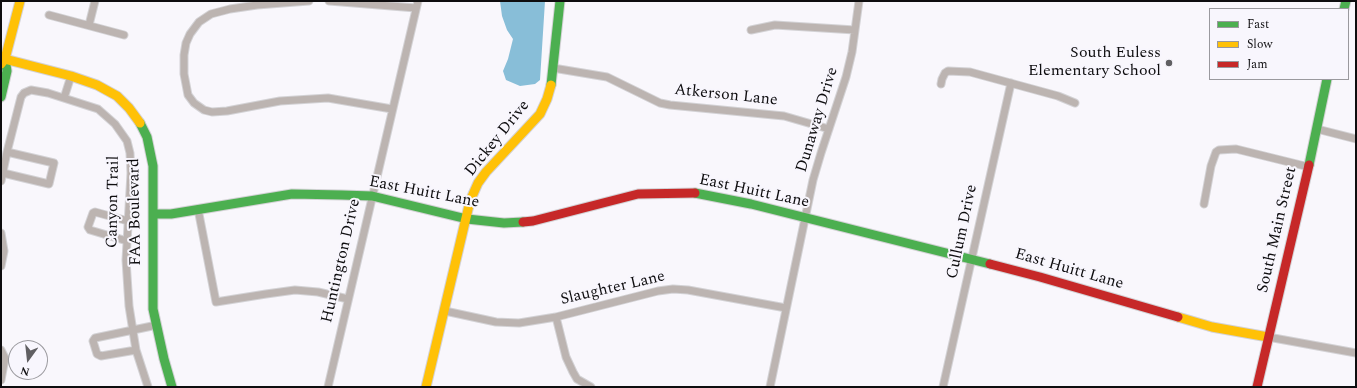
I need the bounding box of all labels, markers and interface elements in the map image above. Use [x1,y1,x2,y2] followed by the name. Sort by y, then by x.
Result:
[1209,8,1349,80] legend
[1247,15,1269,34] text: Fast
[1247,35,1272,54] text: Slow
[1028,44,1161,82] place label: South Euless Elementary School
[1247,55,1268,74] text: Jam
[1164,58,1174,68] marker: South Euless Elementary School
[793,65,843,175] street label: Dunaway Drive
[673,81,779,111] street label: Atkerson Lane
[462,97,534,181] street label: Dickey Drive
[104,156,124,248] street label: Canyon Trail
[125,158,147,266] street label: FAA Boulevard
[1254,165,1302,295] street label: South Main Street
[697,171,811,213] street label: East Huitt Lane
[367,173,481,213] street label: East Huitt Lane
[944,183,982,281] street label: Cullum Drive
[318,197,366,325] street label: Huntington Drive
[1013,245,1125,295] street label: East Huitt Lane
[559,268,667,310] street label: Slaughter Lane
[8,340,48,380] north arrow
[18,362,32,380] text: N

